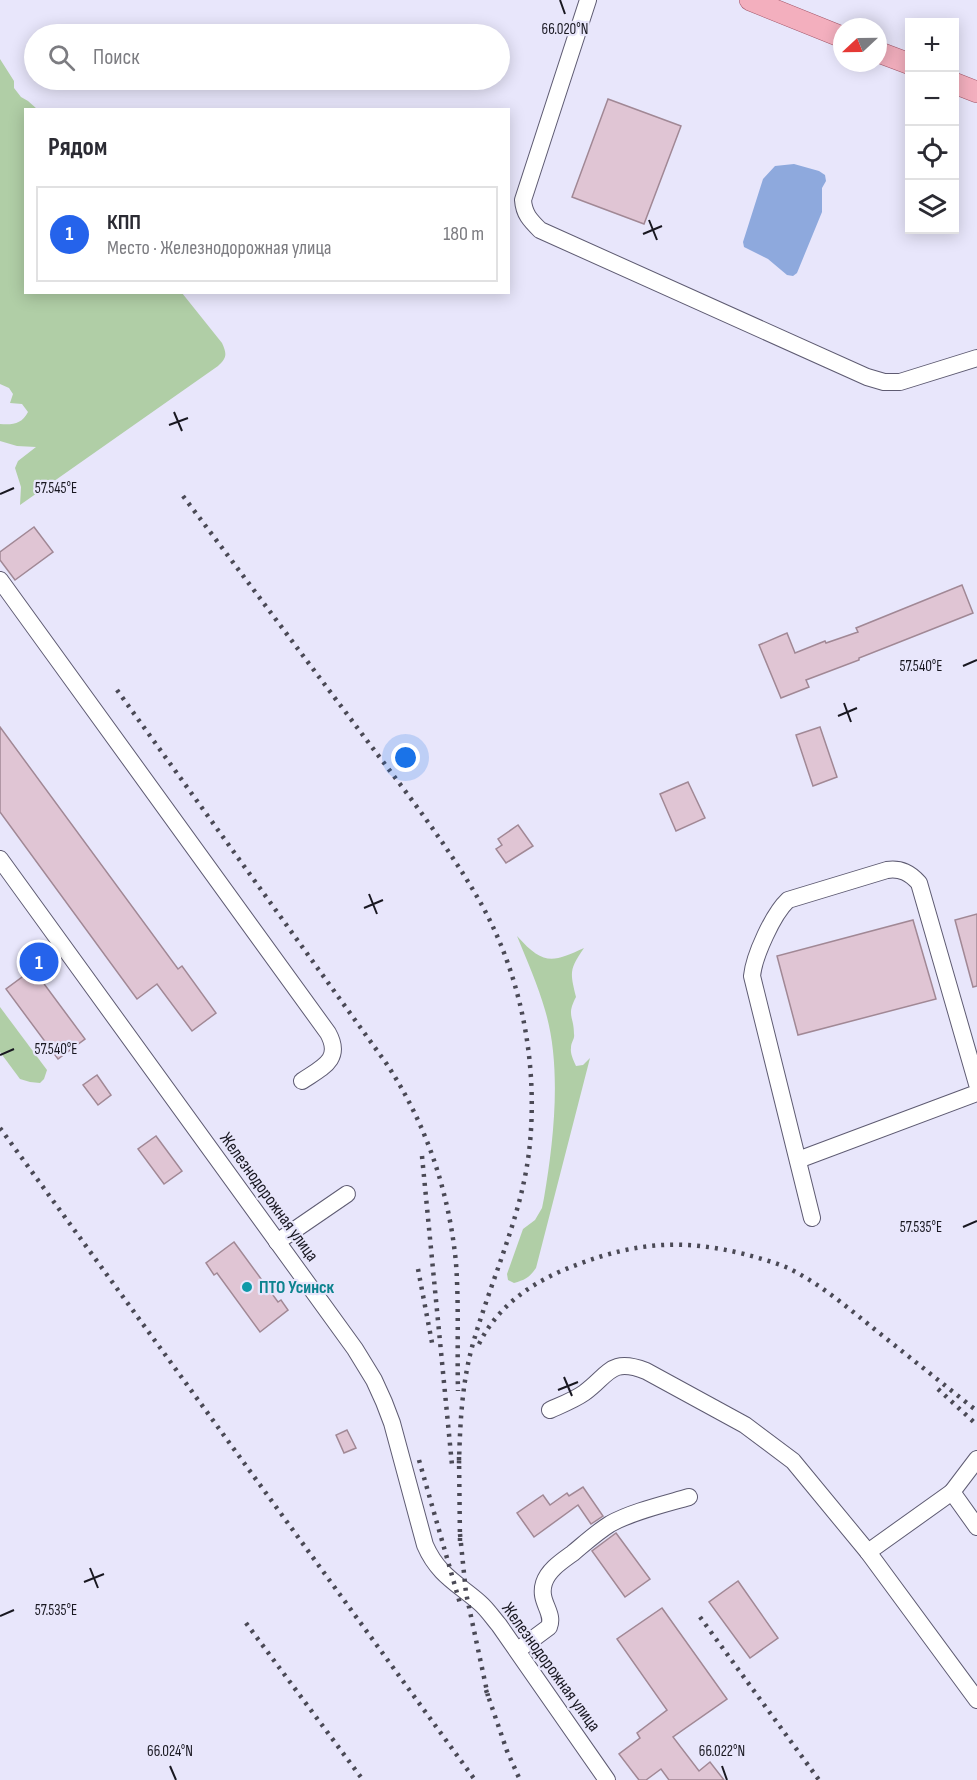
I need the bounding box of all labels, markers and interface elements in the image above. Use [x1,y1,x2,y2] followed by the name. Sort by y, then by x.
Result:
[833,18,887,72] north arrow
[905,18,959,234] map controls
[905,18,959,72] button: +
[542,20,588,39] text: 66.020°N
[24,24,510,90] search box
[45,41,78,74] icon: search
[93,44,139,71] text: Поиск
[905,72,959,126] button: −
[905,126,959,180] button: locate
[48,132,107,163] text: Рядом
[905,180,959,234] button: layers
[107,209,141,236] text: КПП
[66,222,73,246] text: 1
[443,222,484,246] text: 180 m
[107,236,332,260] text: Место · Железнодорожная улица
[35,479,77,498] text: 57.545°E
[899,657,943,676] text: 57.540°E
[391,743,420,772] your location
[20,940,58,984] pin: 1
[34,1040,78,1059] text: 57.540°E
[215,1128,323,1266] street label: Железнодорожная улица
[900,1218,942,1237] text: 57.535°E
[259,1277,335,1298] place label: ПТО Усинск
[240,1280,254,1294] marker: ПТО Усинск
[497,1598,605,1736] street label: Железнодорожная улица
[35,1601,77,1620] text: 57.535°E
[147,1742,193,1761] text: 66.024°N
[699,1742,745,1761] text: 66.022°N

